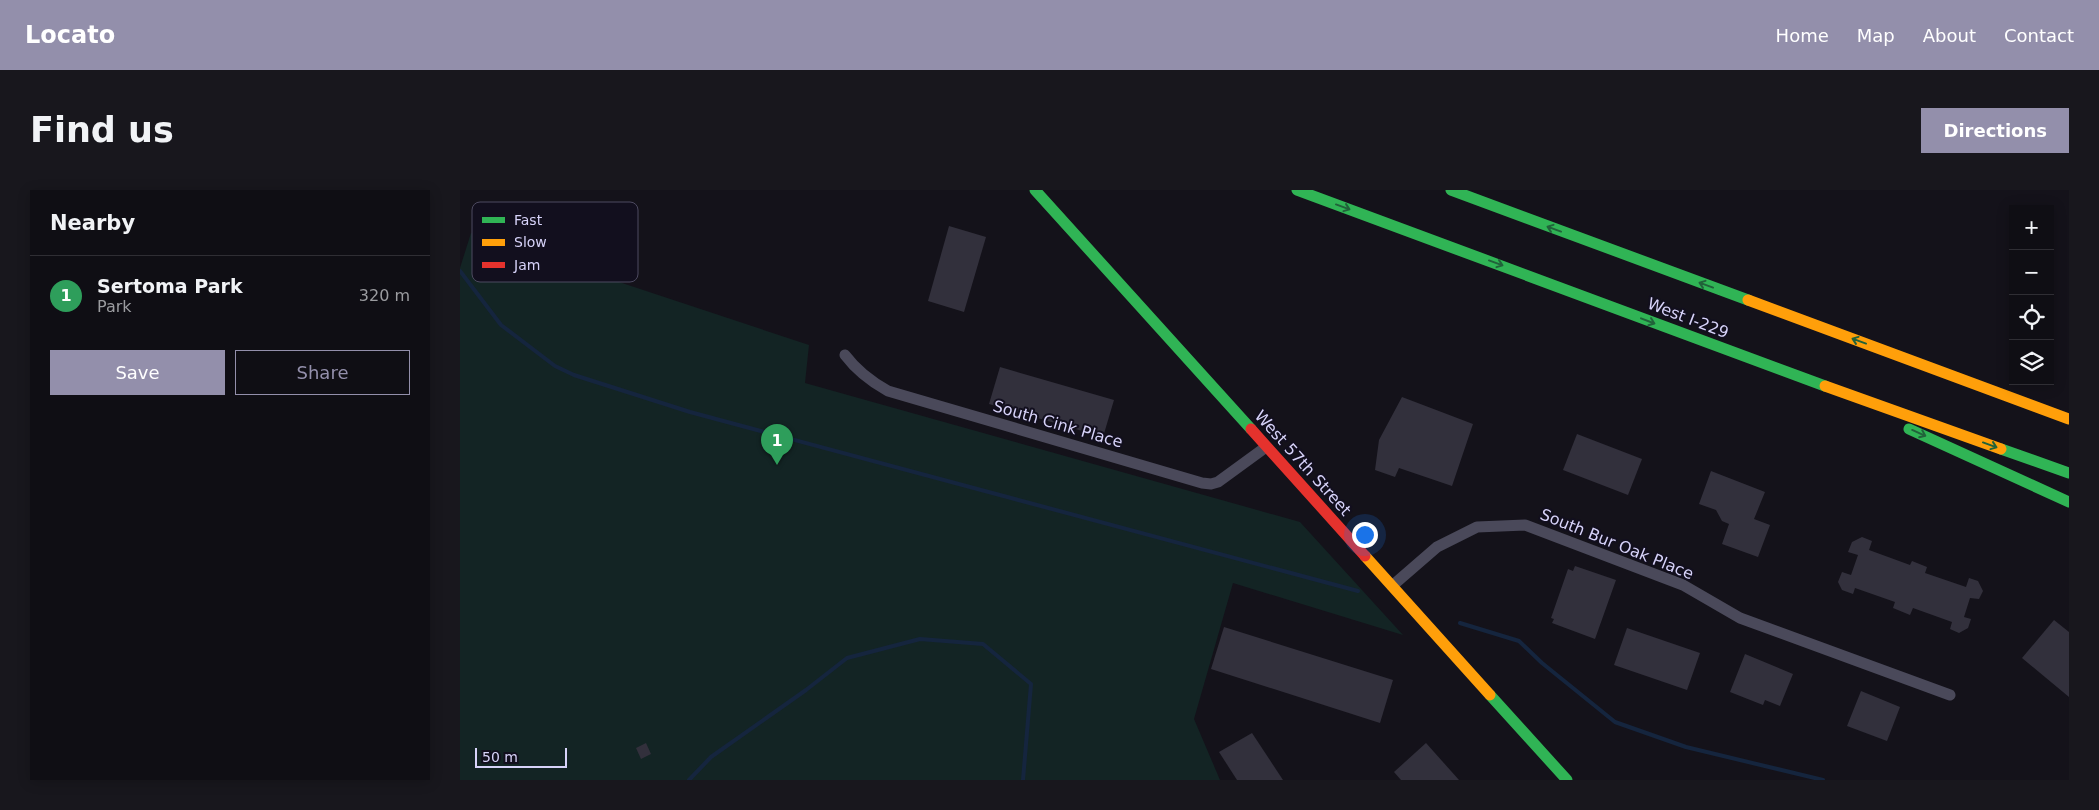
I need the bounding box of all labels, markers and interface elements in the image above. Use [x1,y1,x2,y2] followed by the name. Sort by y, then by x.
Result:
[25,21,115,49] text: Locato
[1776,25,1829,46] text: Home
[1857,25,1895,46] text: Map
[1923,25,1976,46] text: About
[2004,25,2074,46] text: Contact
[1921,108,2069,153] button: Directions
[30,110,174,150] text: Find us
[472,202,638,282] legend
[1335,203,1350,212] one-way arrow
[2009,205,2054,385] map controls
[2009,205,2054,250] button: +
[50,211,135,235] text: Nearby
[514,212,543,228] text: Fast
[1547,224,1562,233] one-way arrow
[514,234,547,250] text: Slow
[2009,250,2054,295] button: −
[513,257,540,273] text: Jam
[1487,259,1503,268] one-way arrow
[97,275,243,297] text: Sertoma Park
[1699,280,1715,289] one-way arrow
[60,286,72,305] text: 1
[359,286,410,305] text: 320 m
[1645,294,1731,342] street label: West I-229
[2009,295,2054,340] button: locate
[97,297,132,316] text: Park
[1640,317,1655,326] one-way arrow
[1852,336,1867,345] one-way arrow
[2009,340,2054,385] button: layers
[50,350,225,395] button: Save
[235,350,410,395] button: Share
[991,396,1125,452] street label: South Cink Place
[1251,407,1355,519] street label: West 57th Street
[761,424,793,465] pin: 1
[1911,429,1926,439] one-way arrow
[1982,441,1997,450] one-way arrow
[1538,505,1696,583] street label: South Bur Oak Place
[1352,522,1378,548] your location
[475,745,568,768] scale bar
[482,749,518,765] text: 50 m

